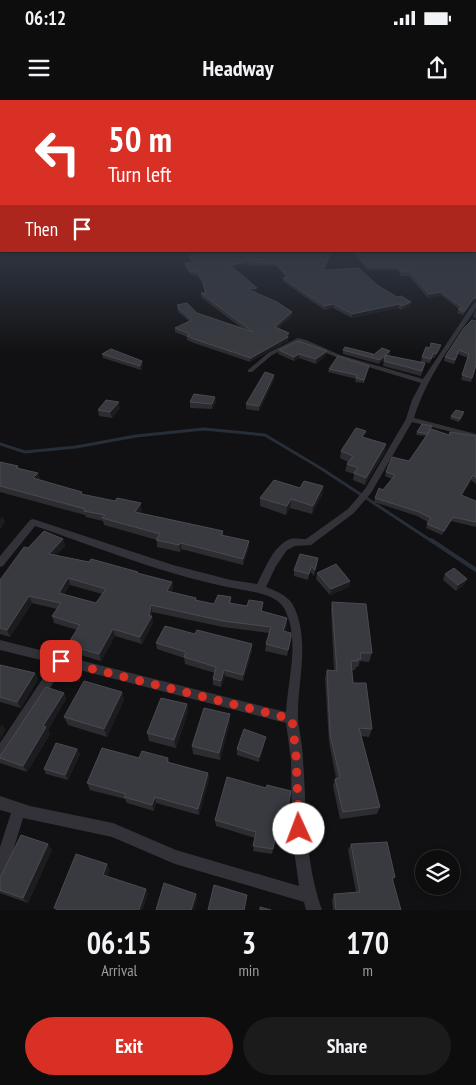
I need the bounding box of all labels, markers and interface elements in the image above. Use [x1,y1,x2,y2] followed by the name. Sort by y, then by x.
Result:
[25,6,66,30] text: 06:12
[25,54,53,82] icon: menu
[202,54,274,82] text: Headway
[423,54,451,82] icon: share
[108,116,172,162] text: 50 m
[25,120,90,185] icon: left
[108,160,172,188] text: Turn left
[68,215,96,243] icon: arrive
[25,217,58,241] text: Then
[40,640,82,682] pin
[47,647,75,675] icon: arrive
[272,802,324,854] position arrow
[415,850,460,895] map controls
[415,850,460,895] button: layers
[87,923,152,962] text: 06:15
[242,923,256,962] text: 3
[346,923,389,962] text: 170
[101,960,137,980] text: Arrival
[238,960,259,980] text: min
[362,960,373,980] text: m
[25,1017,233,1075] button: Exit
[243,1017,451,1075] button: Share

